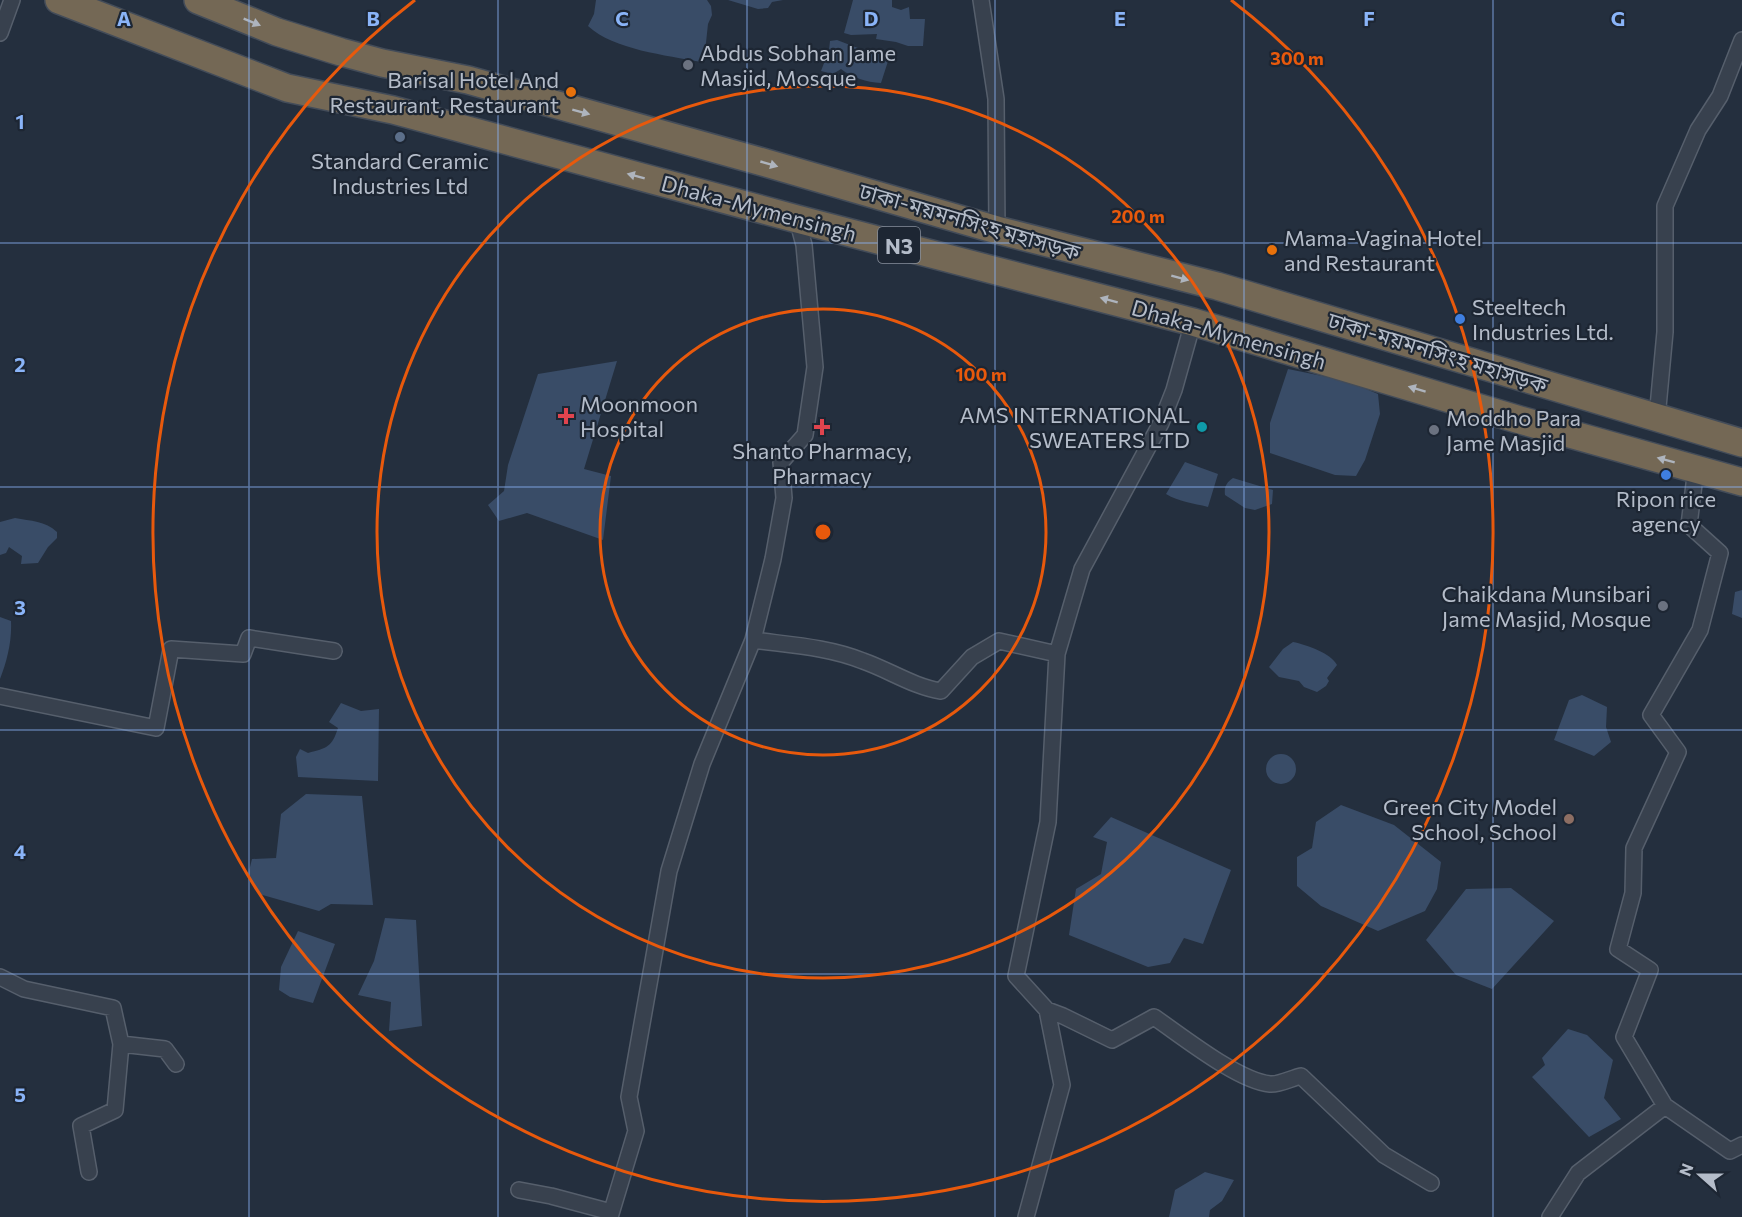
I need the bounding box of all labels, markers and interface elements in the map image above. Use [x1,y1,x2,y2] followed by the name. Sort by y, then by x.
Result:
[117,6,131,30] text: A
[366,6,380,30] text: B
[615,6,629,30] text: C
[864,6,878,30] text: D
[1114,6,1126,30] text: E
[1363,6,1375,30] text: F
[1611,6,1625,30] text: G
[243,18,261,27] one-way arrow
[700,39,896,91] place label: Abdus Sobhan Jame Masjid, Mosque
[1270,47,1324,69] text: 300 m
[681,58,695,72] marker: Abdus Sobhan Jame Masjid, Mosque
[330,66,559,118] place label: Barisal Hotel And Restaurant, Restaurant
[564,85,578,99] marker: Barisal Hotel And Restaurant, Restaurant
[573,108,591,117] one-way arrow
[15,109,25,133] text: 1
[393,130,407,144] marker: Standard Ceramic Industries Ltd
[311,147,489,199] place label: Standard Ceramic Industries Ltd
[761,160,779,169] one-way arrow
[658,169,860,247] street label: Dhaka-Mymensingh
[627,170,645,180] one-way arrow
[856,176,1084,265] street label: ঢাকা-ময়মনসিংহ মহাসড়ক
[1111,205,1165,227] text: 200 m
[1284,224,1482,276] place label: Mama-Vagina Hotel and Restaurant
[878,227,920,263] road number: N3
[1265,243,1279,257] marker: Mama-Vagina Hotel and Restaurant
[1171,273,1189,283] one-way arrow
[1129,293,1329,375] street label: Dhaka-Mymensingh
[1472,293,1614,345] place label: Steeltech Industries Ltd.
[1100,295,1118,304] one-way arrow
[1324,305,1551,398] street label: ঢাকা-ময়মনসিংহ মহাসড়ক
[1453,312,1467,326] marker: Steeltech Industries Ltd.
[14,352,26,376] text: 2
[955,363,1007,385] text: 100 m
[1408,384,1426,393] one-way arrow
[580,390,698,442] place label: Moonmoon Hospital
[960,401,1190,453] place label: AMS INTERNATIONAL SWEATERS LTD
[1446,404,1581,456] place label: Moddho Para Jame Masjid
[557,407,575,425] marker: Moonmoon Hospital
[815,420,829,434] marker: Shanto Pharmacy, Pharmacy
[1195,420,1209,434] marker: AMS INTERNATIONAL SWEATERS LTD
[1427,423,1441,437] marker: Moddho Para Jame Masjid
[732,437,912,489] place label: Shanto Pharmacy, Pharmacy
[1656,455,1674,464] one-way arrow
[1659,468,1673,482] marker: Ripon rice agency
[1616,485,1716,537] place label: Ripon rice agency
[813,522,833,542] centre of rings
[1442,580,1651,632] place label: Chaikdana Munsibari Jame Masjid, Mosque
[14,595,26,619] text: 3
[1656,599,1670,613] marker: Chaikdana Munsibari Jame Masjid, Mosque
[1383,793,1557,845] place label: Green City Model School, School
[1562,812,1576,826] marker: Green City Model School, School
[14,839,26,863] text: 4
[14,1082,26,1106] text: 5
[1670,1145,1730,1205] north arrow
[1675,1160,1697,1178] text: N

